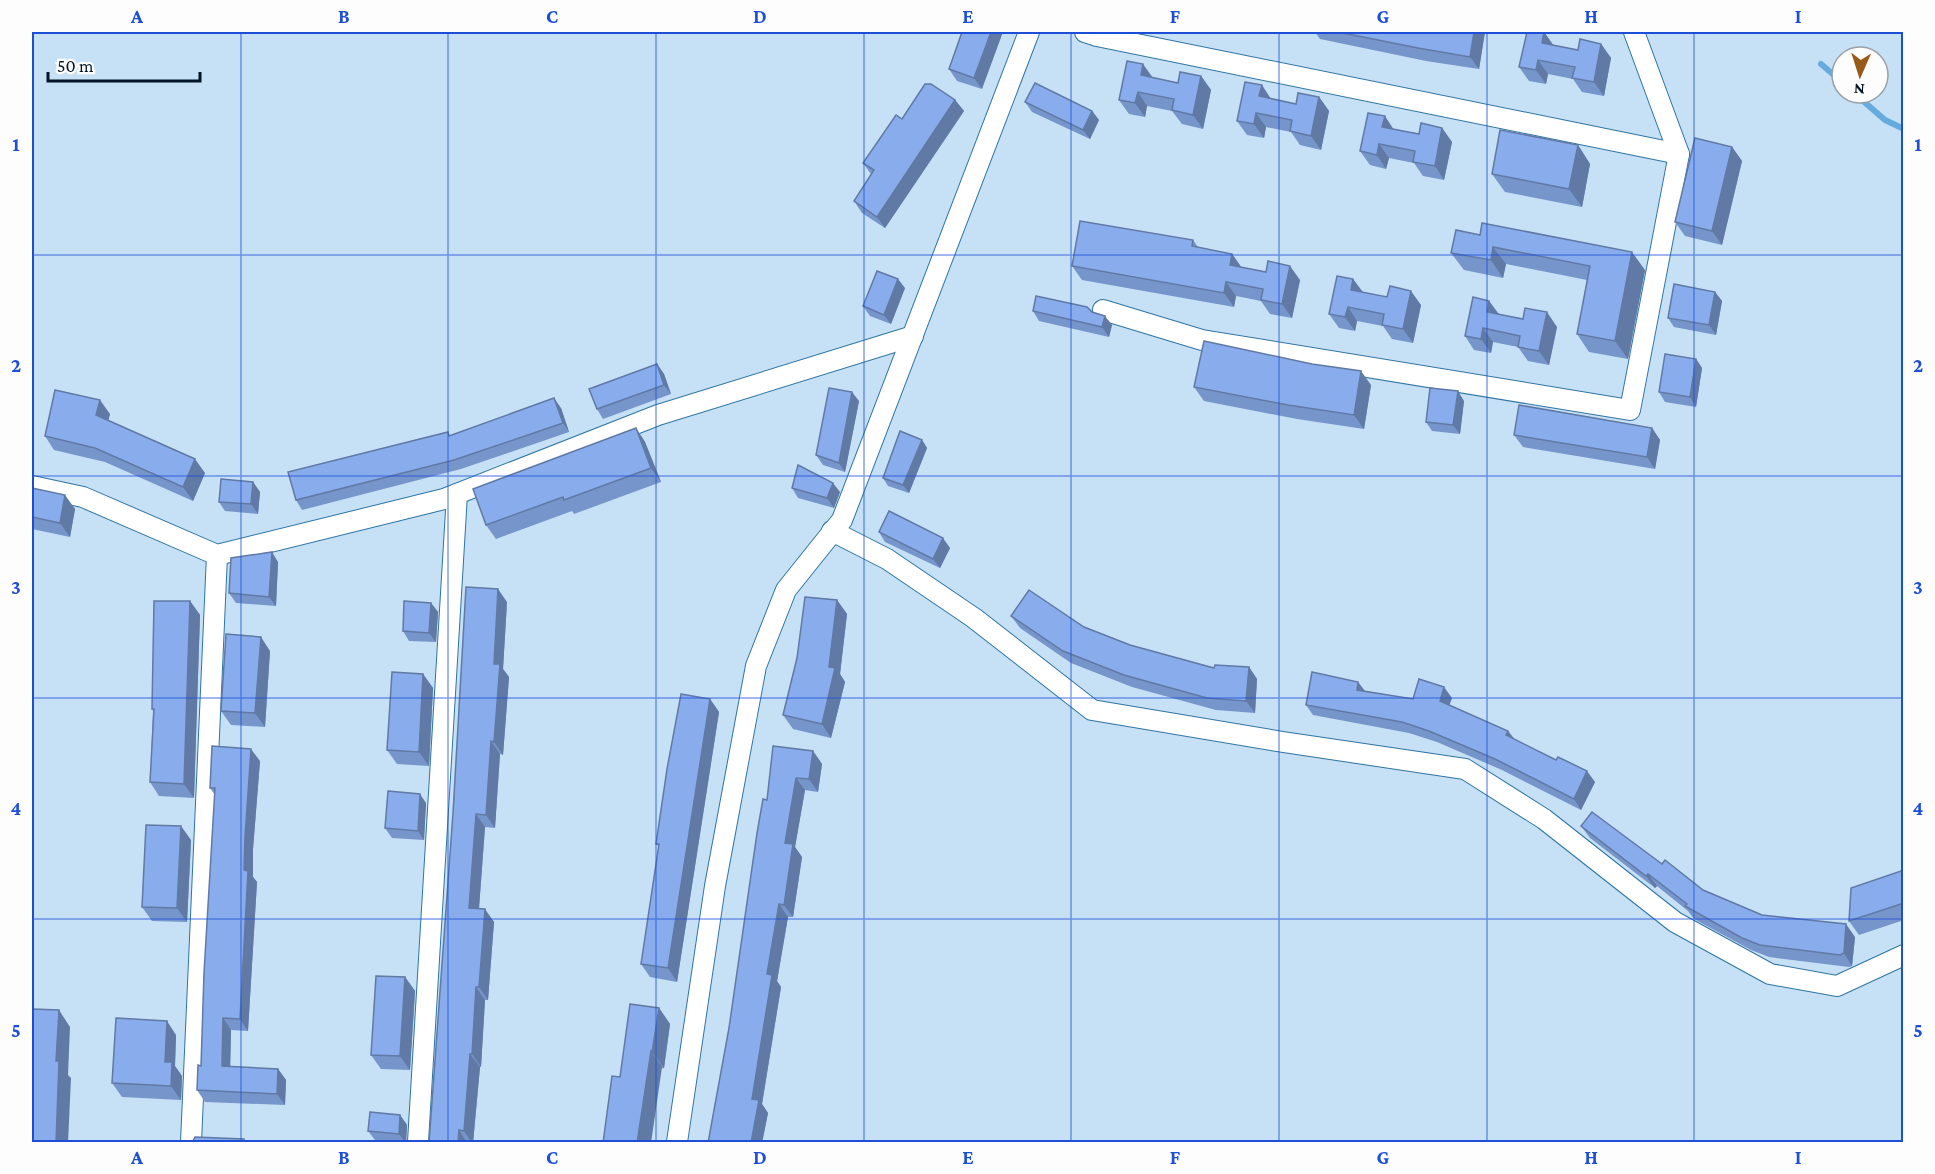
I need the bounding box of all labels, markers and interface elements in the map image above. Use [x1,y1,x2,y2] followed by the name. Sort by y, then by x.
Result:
[130,5,144,27] text: A
[338,5,350,27] text: B
[546,5,558,27] text: C
[753,5,767,27] text: D
[962,5,974,27] text: E
[1170,5,1181,27] text: F
[1377,5,1390,27] text: G
[1584,5,1598,27] text: H
[1795,5,1802,27] text: I
[48,45,200,83] scale bar
[1830,45,1890,105] north arrow
[57,56,94,76] text: 50 m
[1853,81,1865,98] text: N
[12,133,20,155] text: 1
[1914,133,1922,155] text: 1
[11,354,21,376] text: 2
[1913,354,1923,376] text: 2
[11,576,21,598] text: 3
[1913,576,1923,598] text: 3
[11,797,22,819] text: 4
[1913,797,1924,819] text: 4
[11,1019,21,1041] text: 5
[1913,1019,1923,1041] text: 5
[130,1146,144,1168] text: A
[338,1146,350,1168] text: B
[546,1146,558,1168] text: C
[753,1146,767,1168] text: D
[962,1146,974,1168] text: E
[1170,1146,1181,1168] text: F
[1377,1146,1390,1168] text: G
[1584,1146,1598,1168] text: H
[1795,1146,1802,1168] text: I

